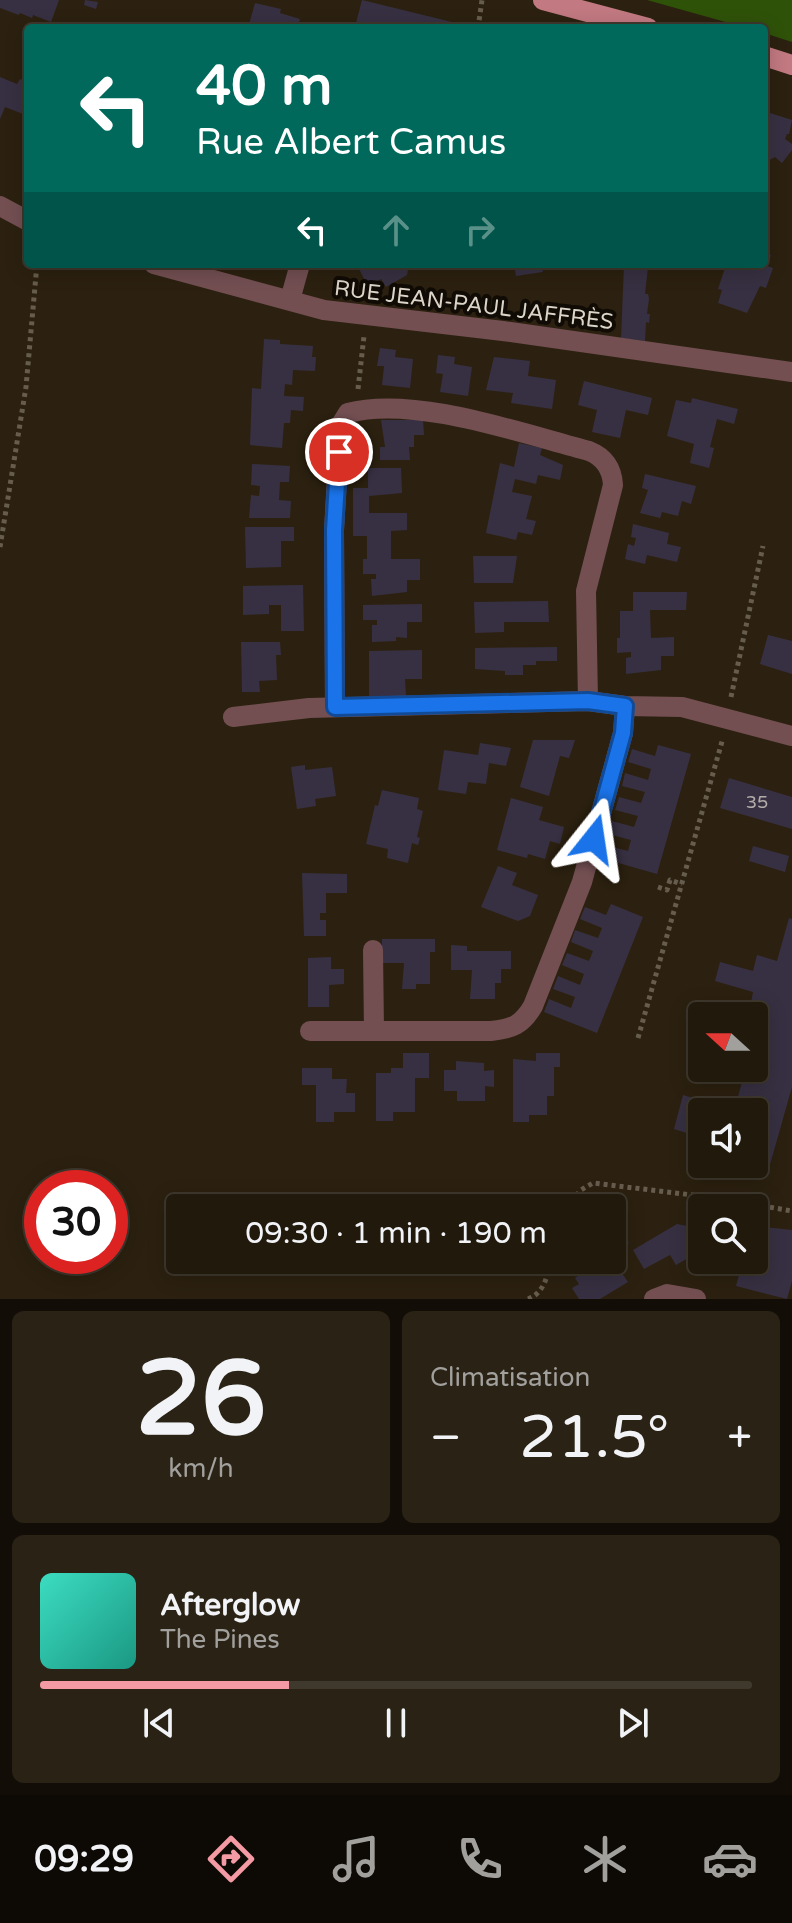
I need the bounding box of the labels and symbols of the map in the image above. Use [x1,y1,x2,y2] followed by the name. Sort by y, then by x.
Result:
[333,274,615,335] street label: RUE JEAN-PAUL JAFFRÈS
[305,418,373,486] pin
[746,791,768,813] house number: 35
[552,797,636,881] position arrow
[688,1002,768,1082] north arrow
[24,1170,128,1274] speed limit sign: 30

